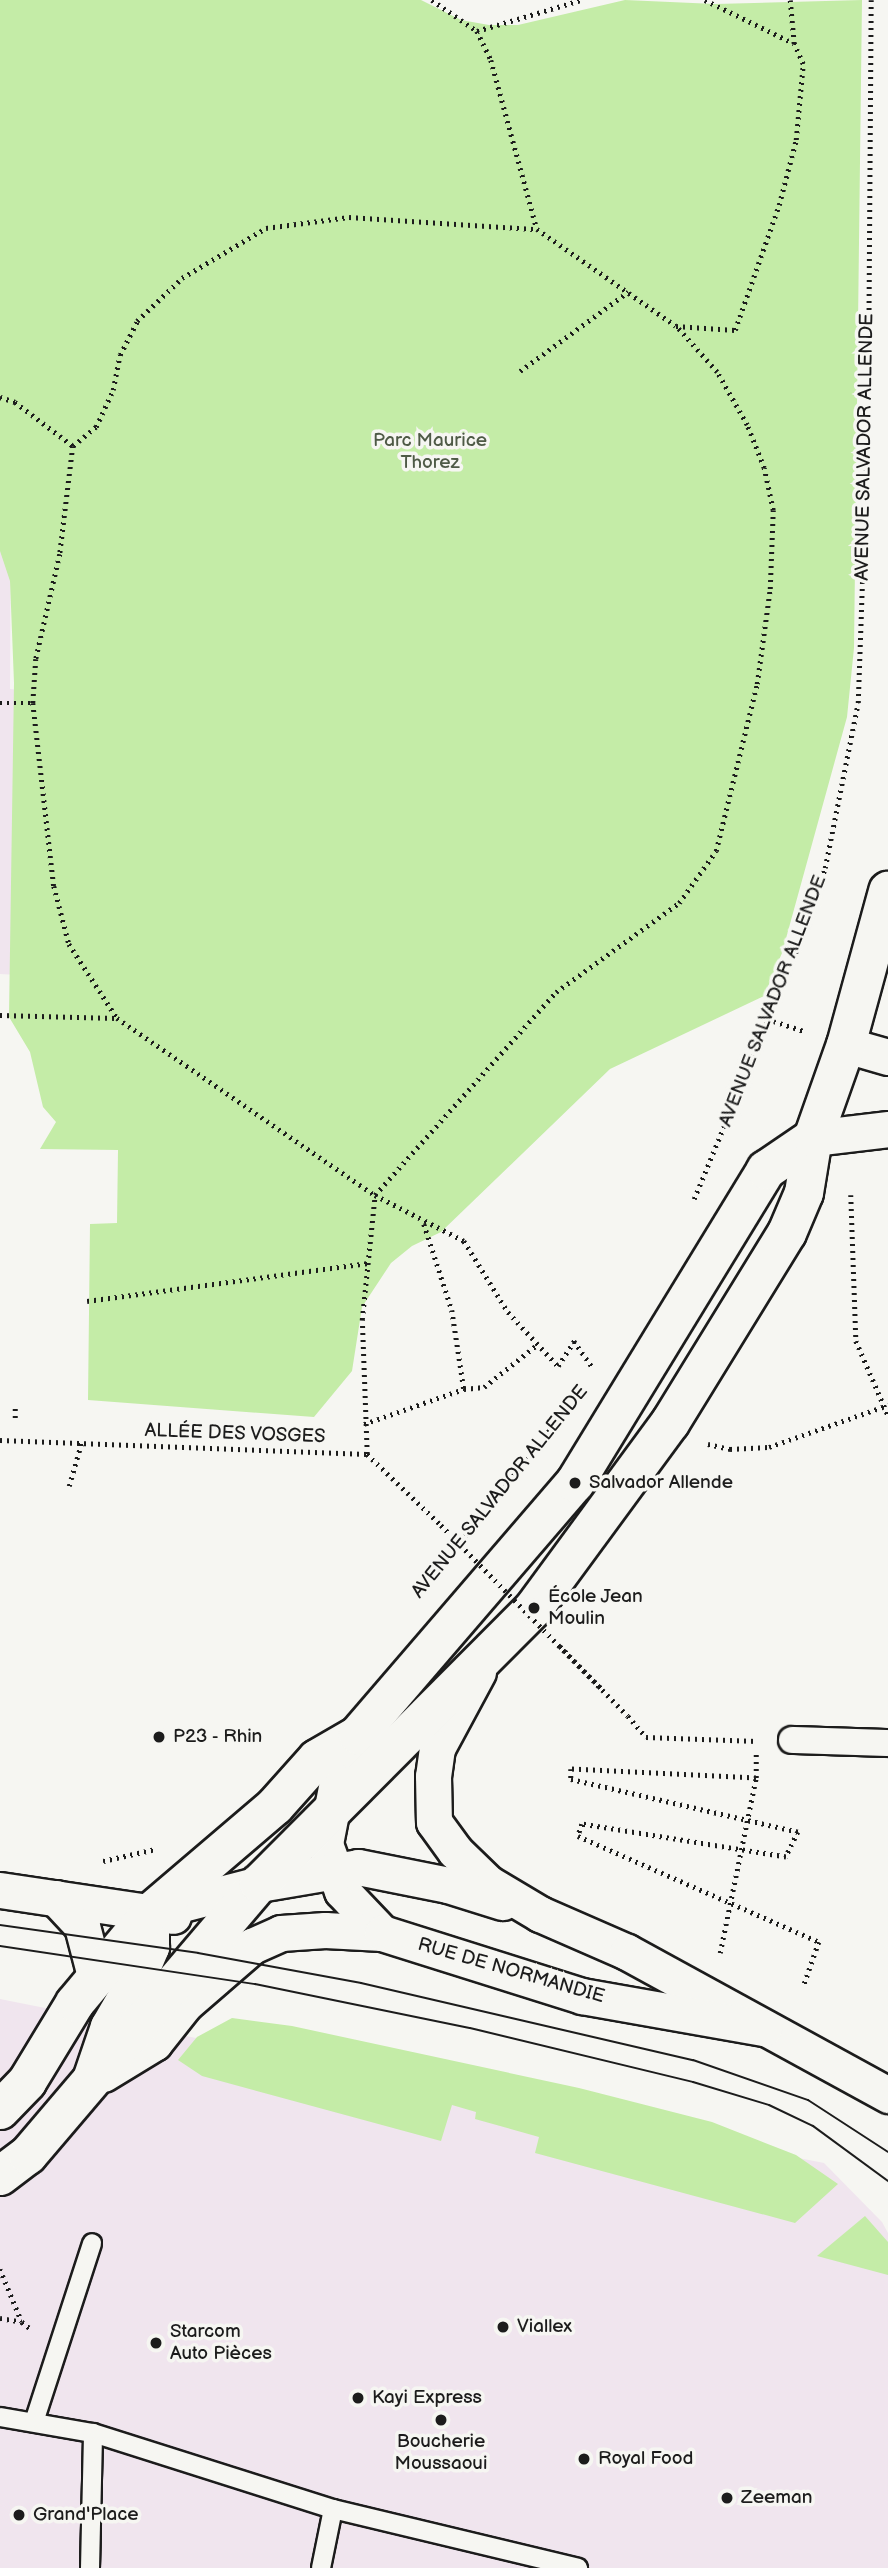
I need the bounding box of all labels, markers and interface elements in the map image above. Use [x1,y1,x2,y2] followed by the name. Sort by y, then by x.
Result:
[851,313,879,581] street label: AVENUE SALVADOR ALLENDE
[373,430,487,474] park label: Parc Maurice Thorez
[714,872,832,1130] street label: AVENUE SALVADOR ALLENDE
[407,1381,593,1603] street label: AVENUE SALVADOR ALLENDE
[144,1419,326,1449] street label: ALLÉE DES VOSGES
[589,1472,733,1494] place label: Salvador Allende
[567,1475,583,1491] marker: Salvador Allende
[548,1586,644,1630] place label: École Jean Moulin
[526,1600,542,1616] marker: École Jean Moulin
[173,1726,264,1748] place label: P23 - Rhin
[151,1729,167,1745] marker: P23 - Rhin
[415,1933,607,2009] street label: RUE DE NORMANDIE
[517,2316,572,2338] place label: Viallex
[495,2319,511,2335] marker: Viallex
[170,2321,272,2365] place label: Starcom Auto Pièces
[148,2335,164,2351] marker: Starcom Auto Pièces
[372,2387,482,2409] place label: Kayi Express
[350,2390,366,2406] marker: Kayi Express
[433,2412,449,2428] marker: Boucherie Moussaoui
[395,2431,487,2475] place label: Boucherie Moussaoui
[598,2448,693,2470] place label: Royal Food
[576,2451,592,2467] marker: Royal Food
[741,2487,812,2509] place label: Zeeman
[719,2490,735,2506] marker: Zeeman
[33,2504,139,2526] place label: Grand'Place
[11,2507,27,2523] marker: Grand'Place

